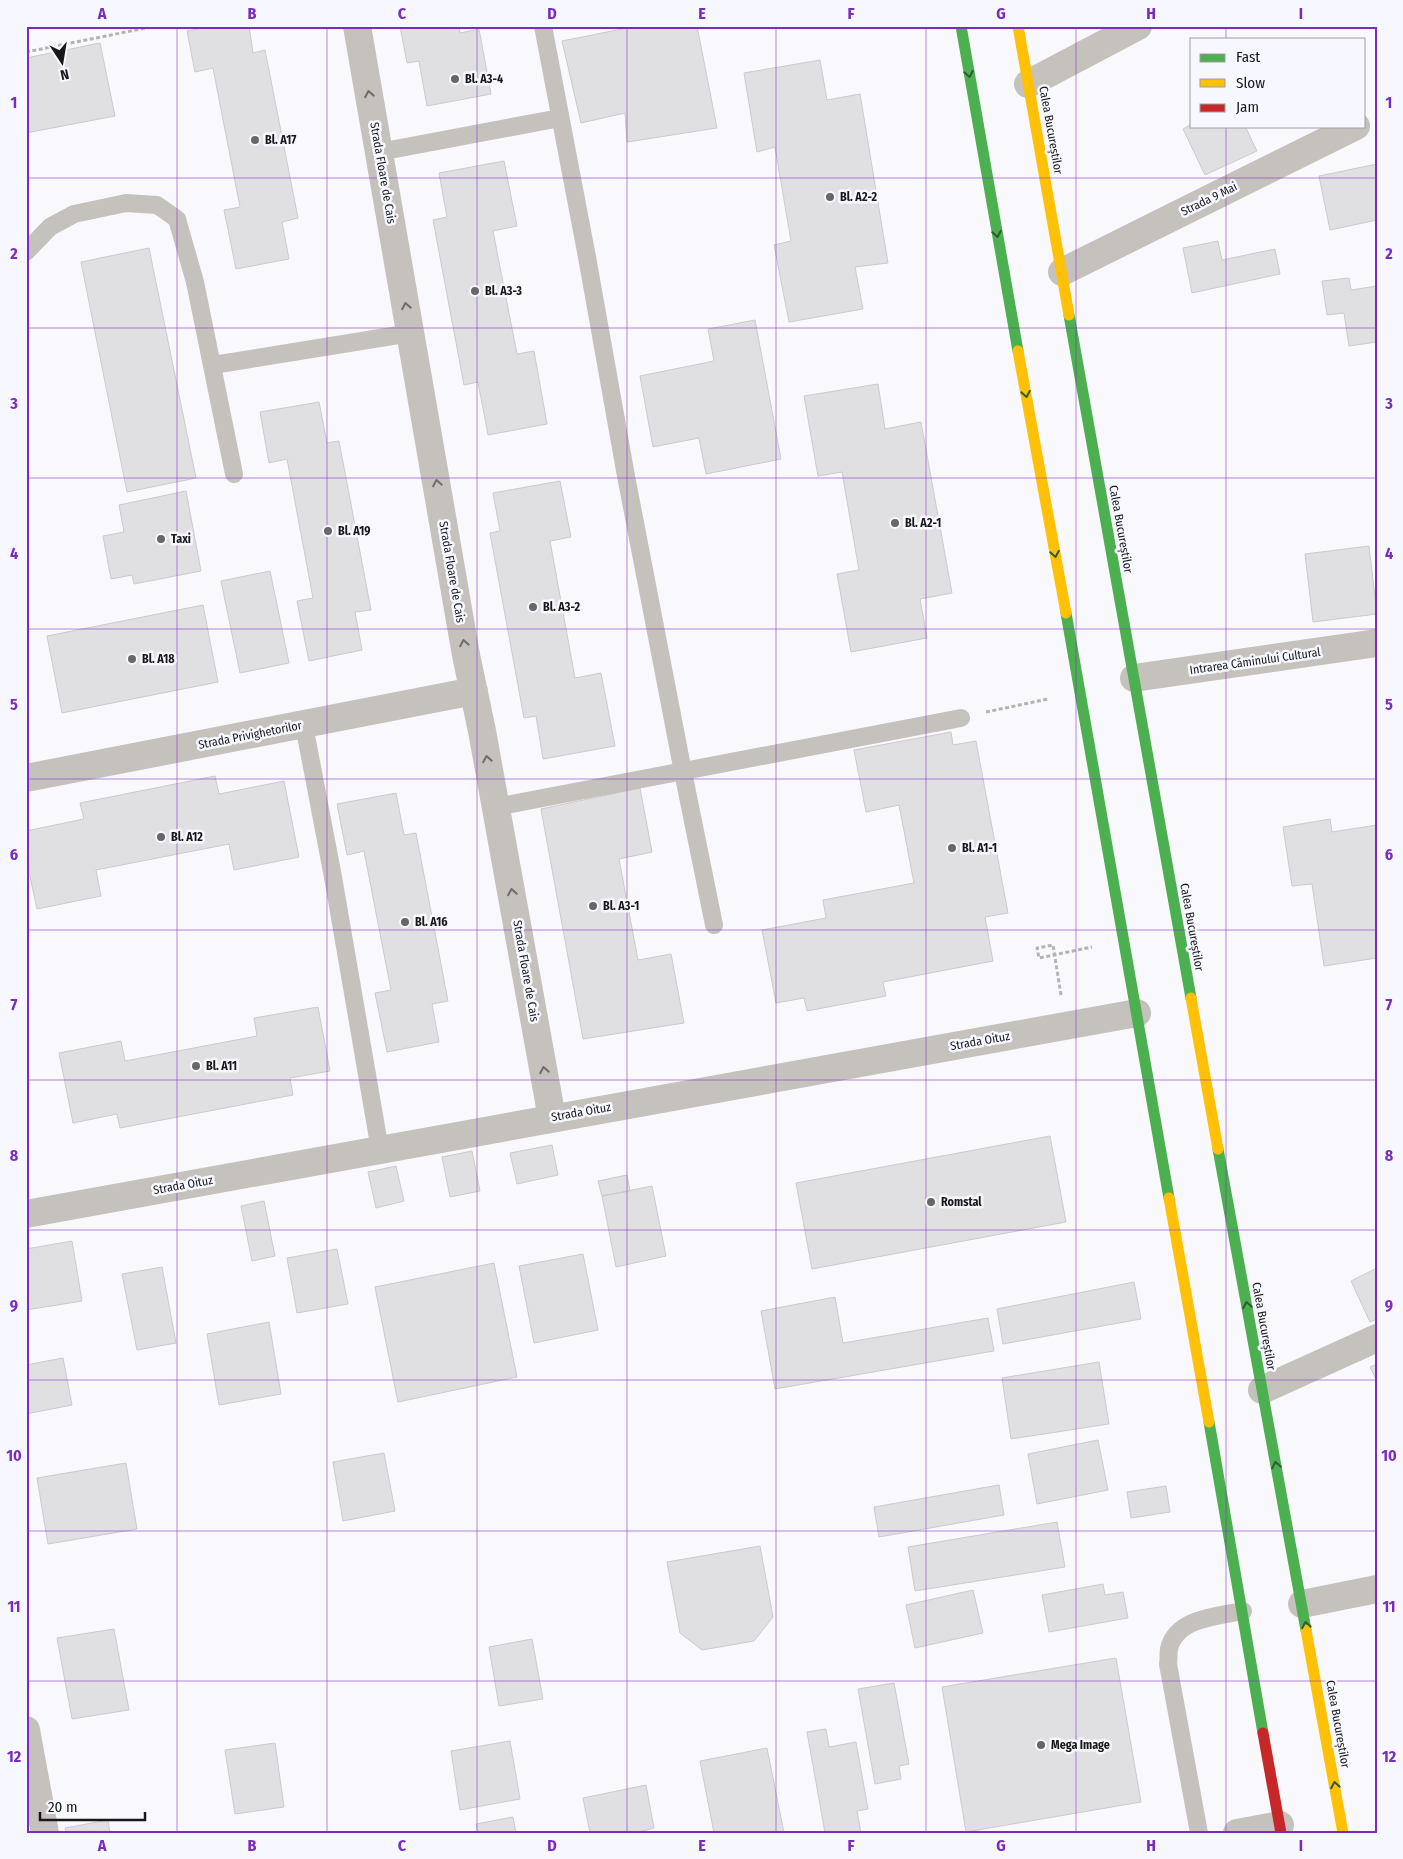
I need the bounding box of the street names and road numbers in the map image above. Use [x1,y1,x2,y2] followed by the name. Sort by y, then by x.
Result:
[1035,85,1066,176] street label: Calea Bucureștilor
[367,121,399,225] street label: Strada Floare de Cais
[1179,179,1239,219] street label: Strada 9 Mai
[1105,484,1136,575] street label: Calea Bucureștilor
[436,520,468,624] street label: Strada Floare de Cais
[1189,645,1321,677] street label: Intrarea Căminului Cultural
[197,718,304,752] street label: Strada Privighetorilor
[1176,882,1207,973] street label: Calea Bucureștilor
[510,919,542,1023] street label: Strada Floare de Cais
[949,1029,1011,1053] street label: Strada Oituz
[550,1100,612,1124] street label: Strada Oituz
[152,1173,214,1197] street label: Strada Oituz
[1248,1281,1279,1372] street label: Calea Bucureștilor
[1322,1679,1353,1770] street label: Calea Bucureștilor

